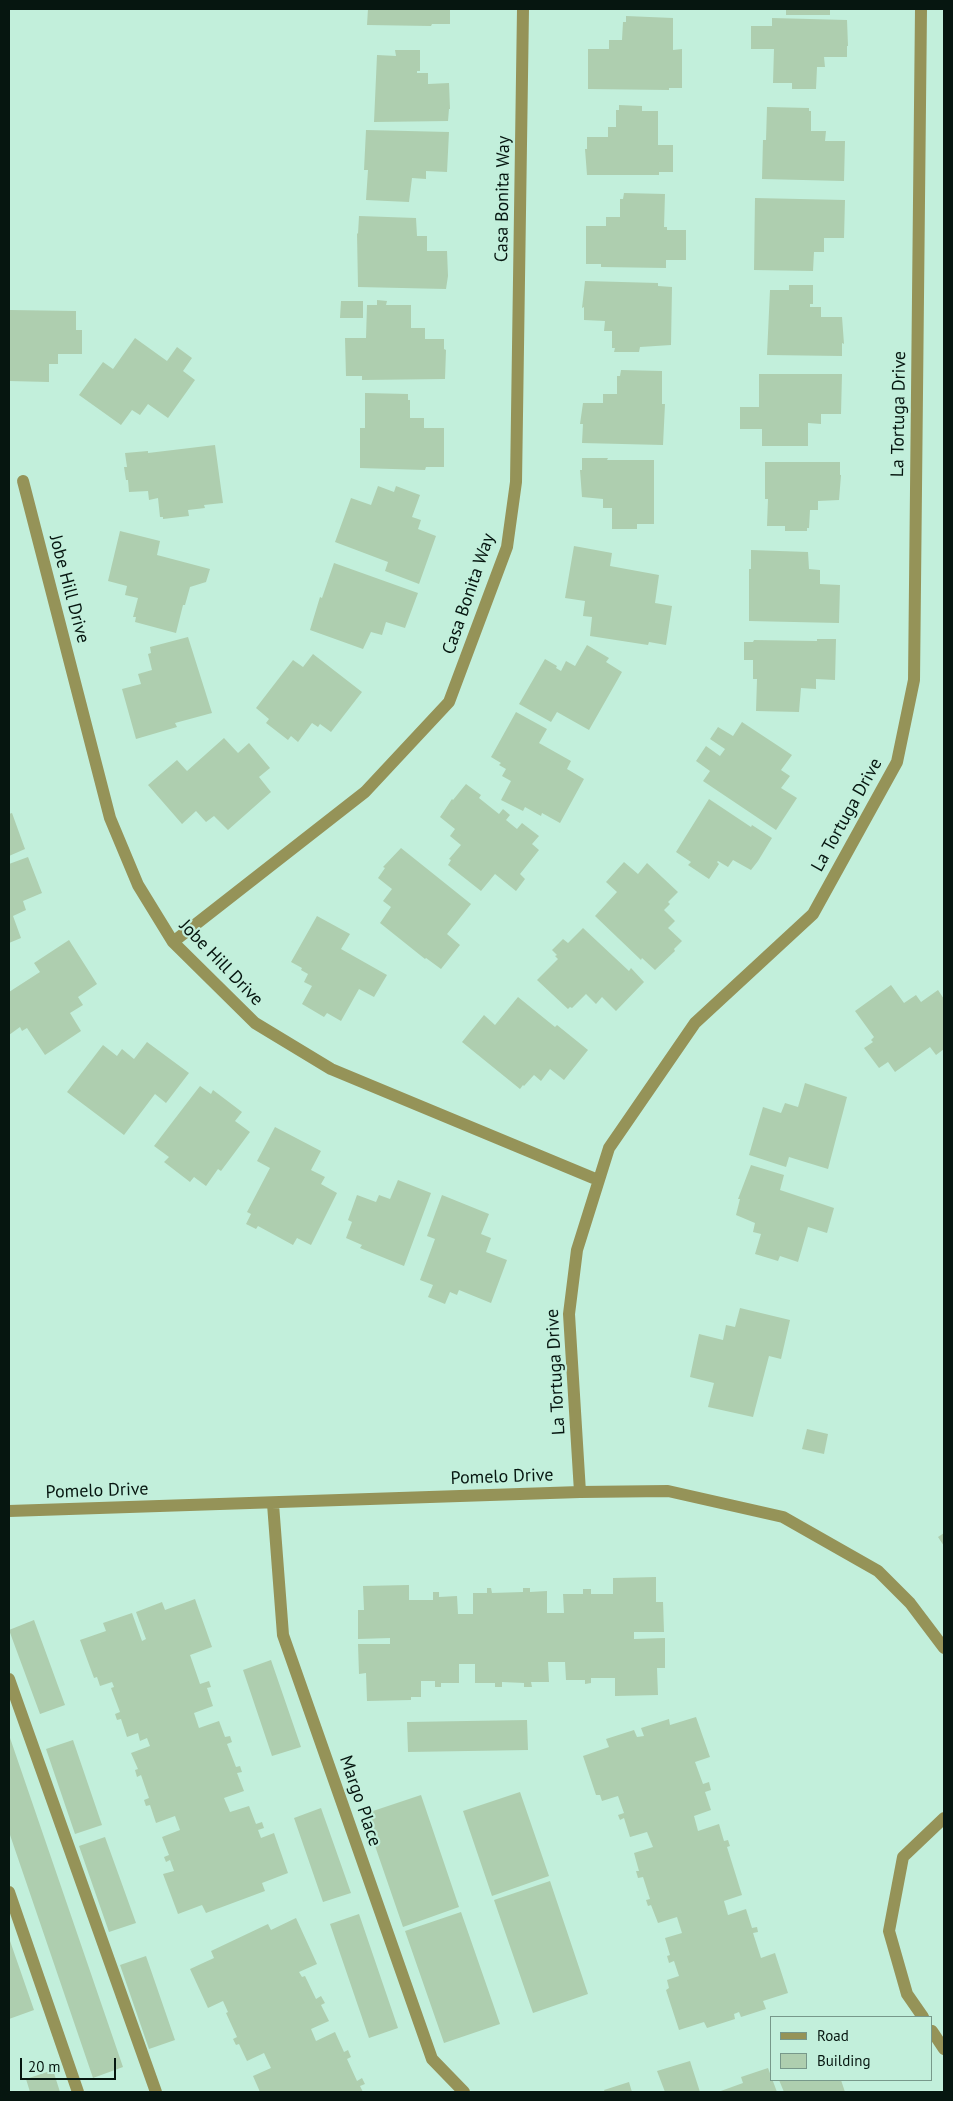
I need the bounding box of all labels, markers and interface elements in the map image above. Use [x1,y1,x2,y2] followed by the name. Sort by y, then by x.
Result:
[491,136,515,262] street label: Casa Bonita Way
[887,351,911,477] street label: La Tortuga Drive
[438,531,500,657] street label: Casa Bonita Way
[44,533,94,645] street label: Jobe Hill Drive
[807,755,887,875] street label: La Tortuga Drive
[175,916,267,1010] street label: Jobe Hill Drive
[542,1308,570,1436] street label: La Tortuga Drive
[450,1464,554,1490] street label: Pomelo Drive
[45,1478,149,1504] street label: Pomelo Drive
[334,1753,386,1849] street label: Margo Place
[770,2016,933,2081] legend
[817,2026,849,2045] text: Road
[22,2048,119,2080] scale bar
[817,2051,871,2070] text: Building
[28,2057,61,2076] text: 20 m

